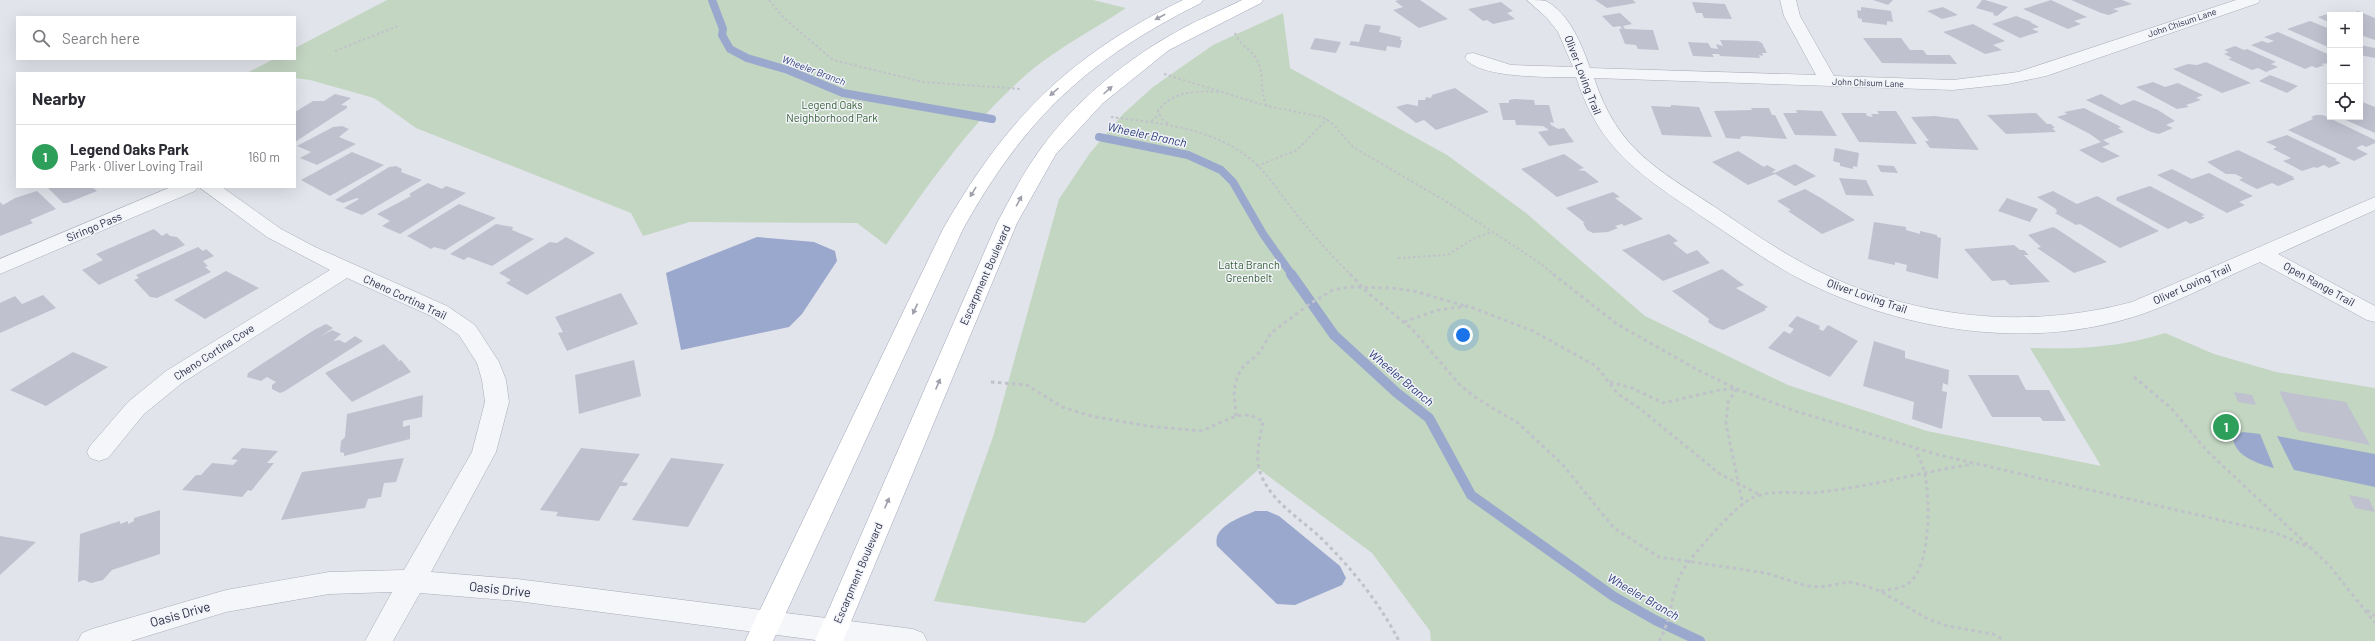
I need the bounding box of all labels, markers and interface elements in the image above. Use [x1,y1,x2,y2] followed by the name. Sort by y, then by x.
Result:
[2146,6,2218,39] street label: John Chisum Lane
[2327,12,2363,120] map controls
[2327,12,2363,48] button: +
[1155,14,1166,21] one-way arrow
[16,16,296,60] search box
[30,27,52,49] icon: search
[62,29,140,47] text: Search here
[1562,33,1605,116] street label: Oliver Loving Trail
[2327,48,2363,84] button: −
[781,52,847,88] water label: Wheeler Branch
[1832,76,1904,89] street label: John Chisum Lane
[2327,84,2363,120] button: locate
[1103,85,1113,94] one-way arrow
[1049,87,1060,96] one-way arrow
[32,88,86,108] text: Nearby
[786,98,878,124] park label: Legend Oaks Neighborhood Park
[1106,119,1188,149] water label: Wheeler Branch
[70,140,189,158] text: Legend Oaks Park
[43,149,47,165] text: 1
[248,149,280,165] text: 160 m
[70,158,203,174] text: Park · Oliver Loving Trail
[969,186,976,198] one-way arrow
[1015,195,1022,207] one-way arrow
[64,209,123,244] street label: Siringo Pass
[957,223,1012,327] street label: Escarpment Boulevard
[1218,258,1280,284] park label: Latta Branch Greenbelt
[2281,259,2357,309] street label: Open Range Trail
[2151,261,2233,307] street label: Oliver Loving Trail
[361,272,449,322] street label: Cheno Cortina Trail
[1825,276,1909,315] street label: Oliver Loving Trail
[912,303,918,314] one-way arrow
[171,321,256,382] street label: Cheno Cortina Cove
[1453,325,1473,345] your location
[1366,346,1437,408] water label: Wheeler Branch
[935,377,941,389] one-way arrow
[2213,412,2239,442] pin: 1
[884,498,890,509] one-way arrow
[830,521,885,625] street label: Escarpment Boulevard
[1605,570,1682,622] water label: Wheeler Branch
[468,578,532,600] street label: Oasis Drive
[148,598,212,630] street label: Oasis Drive

